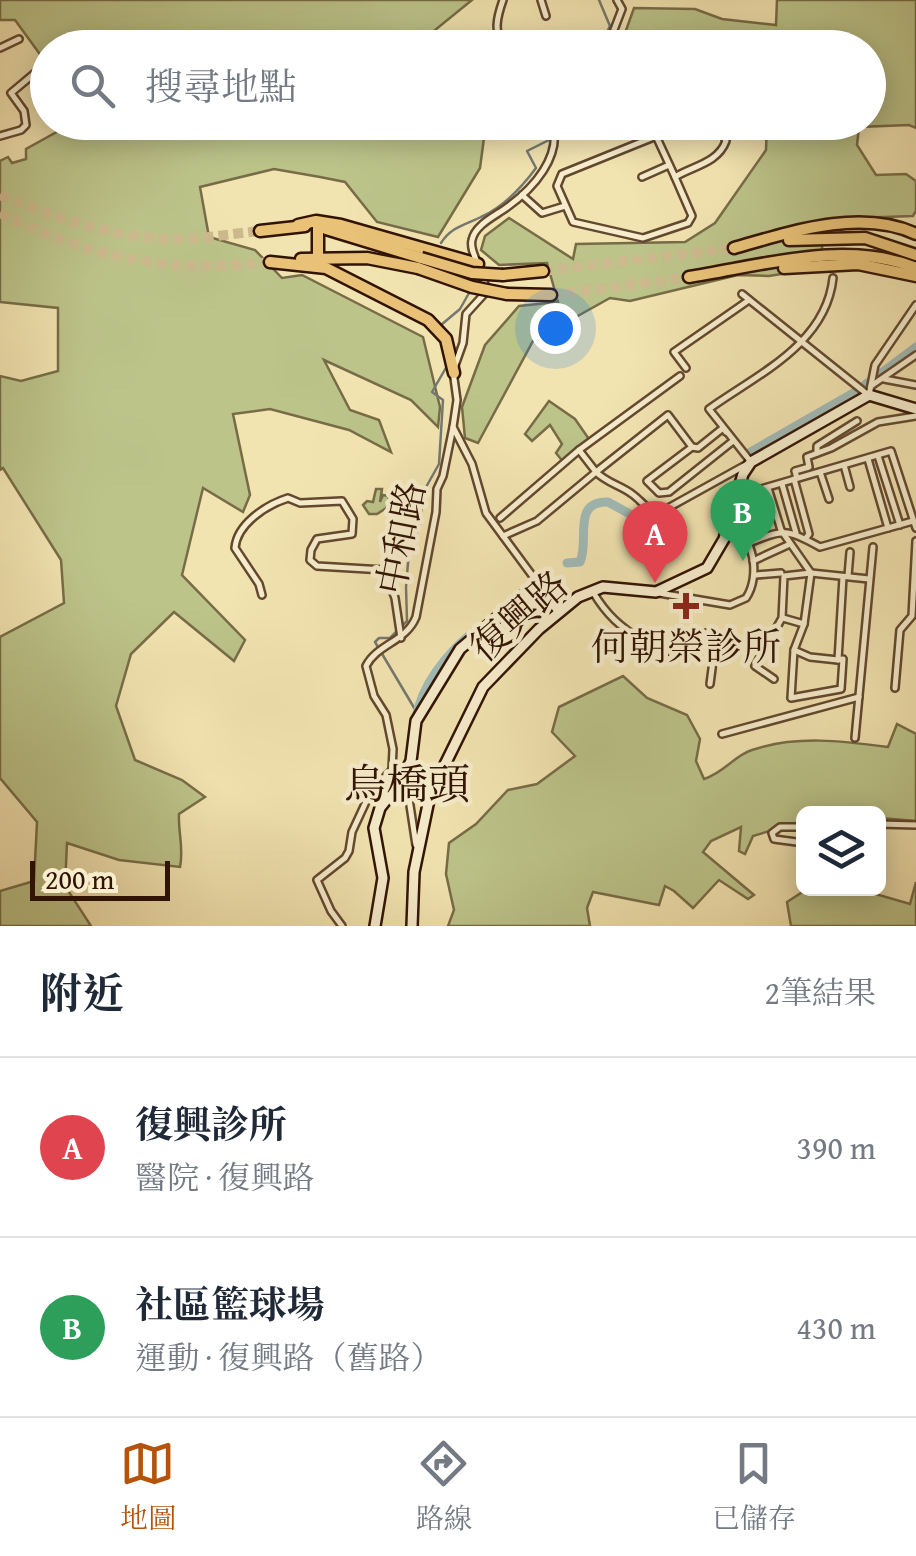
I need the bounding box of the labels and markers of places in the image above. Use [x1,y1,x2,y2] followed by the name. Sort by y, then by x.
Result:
[710,478,776,561] pin: B
[622,500,688,583] pin: A
[673,593,699,619] marker: 何朝榮診所
[591,618,781,674] place label: 何朝榮診所

